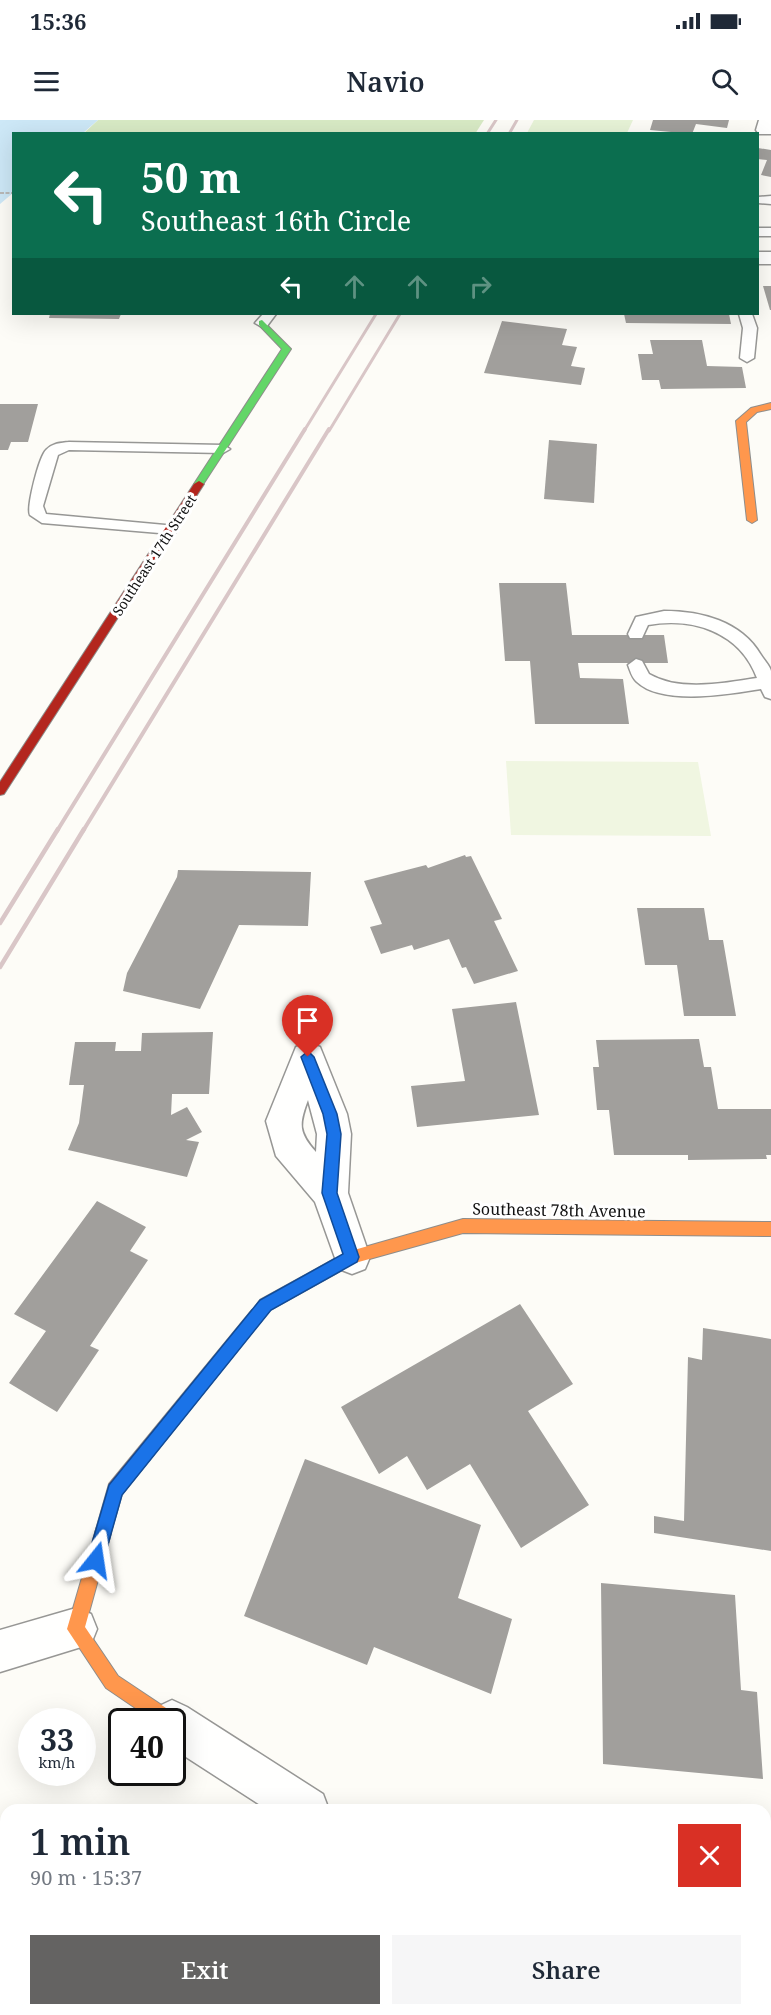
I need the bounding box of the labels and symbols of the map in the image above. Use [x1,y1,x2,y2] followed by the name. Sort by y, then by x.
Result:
[108,491,200,619] street label: Southeast 17th Street
[282,995,333,1057] pin
[472,1197,646,1223] street label: Southeast 78th Avenue
[64,1528,128,1592] position arrow
[108,1708,186,1786] speed limit sign: 40

